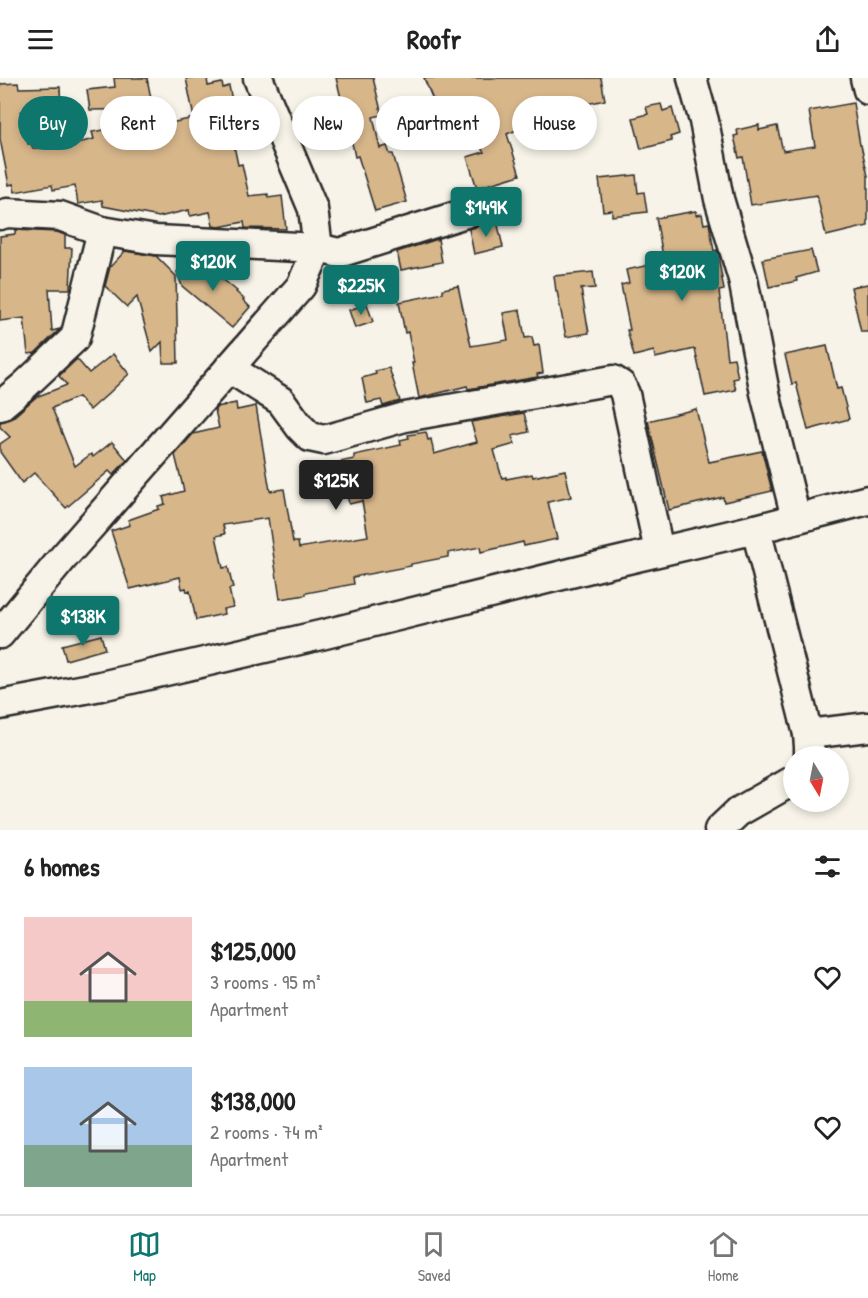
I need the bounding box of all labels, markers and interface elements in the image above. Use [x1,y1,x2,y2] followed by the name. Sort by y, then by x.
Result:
[407,21,461,57] text: Roofr
[24,23,57,56] icon: menu
[811,23,844,56] icon: share
[18,96,88,150] chip: Buy
[100,96,177,150] chip: Rent
[189,96,280,150] chip: Filters
[292,96,364,150] chip: New
[376,96,500,150] chip: Apartment
[512,96,597,150] chip: House
[444,187,528,238] pin: $149K
[465,193,507,220] text: $149K
[171,241,255,292] pin: $120K
[190,247,236,274] text: $120K
[640,251,724,302] pin: $120K
[659,257,705,284] text: $120K
[319,265,403,316] pin: $225K
[337,271,385,298] text: $225K
[294,460,378,511] pin: $125K
[313,466,359,493] text: $125K
[41,596,125,647] pin: $138K
[60,602,106,629] text: $138K
[783,746,849,812] north arrow
[783,746,849,812] map controls
[24,849,100,884] text: 6 homes
[811,850,844,883] icon: filters
[210,933,296,968] text: $125,000
[72,941,144,1013] icon: home
[811,961,844,994] icon: heart
[210,968,320,995] text: 3 rooms · 95 m²
[210,995,288,1022] text: Apartment
[210,1083,296,1118] text: $138,000
[72,1091,144,1163] icon: home
[811,1111,844,1144] icon: heart
[210,1118,322,1145] text: 2 rooms · 74 m²
[210,1145,288,1172] text: Apartment
[128,1228,161,1286] tab: Map
[417,1228,450,1286] tab: Saved
[707,1228,740,1286] tab: Home

